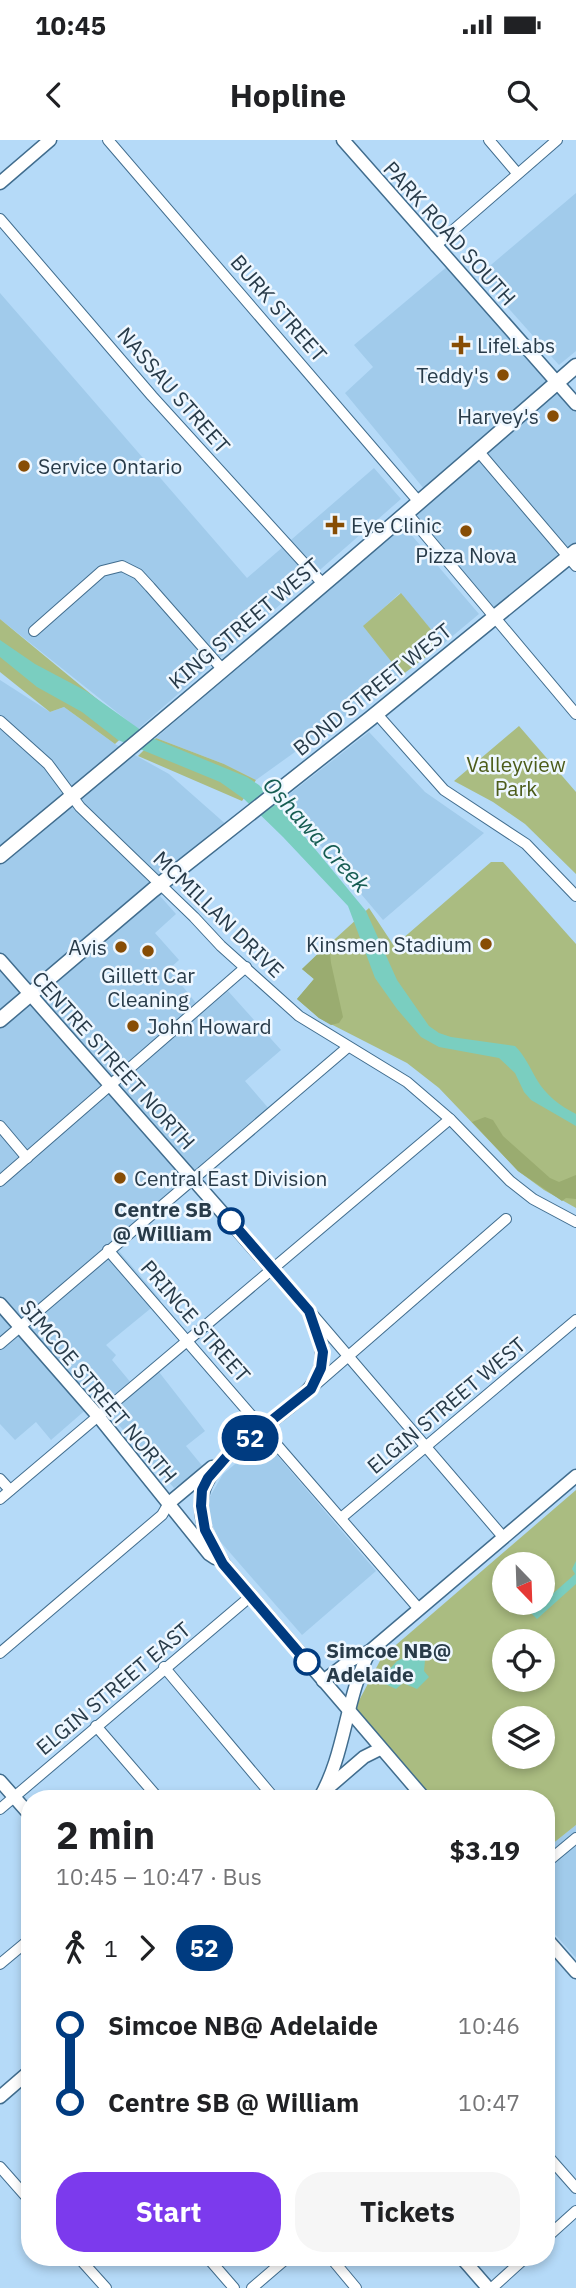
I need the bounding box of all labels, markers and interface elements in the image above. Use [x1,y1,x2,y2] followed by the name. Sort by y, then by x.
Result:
[35,8,106,42] text: 10:45
[230,74,346,116] text: Hopline
[35,76,73,114] icon: back
[503,76,541,114] icon: search
[378,155,522,311] street label: PARK ROAD SOUTH
[225,248,333,368] street label: BURK STREET
[111,321,237,459] street label: NASSAU STREET
[477,331,555,359] place label: LifeLabs
[451,335,471,355] marker: LifeLabs
[416,361,489,389] place label: Teddy's
[495,367,511,383] marker: Teddy's
[457,402,539,430] place label: Harvey's
[545,408,561,424] marker: Harvey's
[38,452,182,480] place label: Service Ontario
[16,458,32,474] marker: Service Ontario
[351,511,442,539] place label: Eye Clinic
[325,515,345,535] marker: Eye Clinic
[458,523,474,539] marker: Pizza Nova
[415,541,517,569] place label: Pizza Nova
[162,551,326,695] street label: KING STREET WEST
[287,616,457,762] street label: BOND STREET WEST
[466,750,566,802] park label: Valleyview Park
[257,770,378,899] water label: Oshawa Creek
[148,844,290,984] street label: MCMILLAN DRIVE
[306,930,472,958] place label: Kinsmen Stadium
[68,933,107,961] place label: Avis
[478,936,494,952] marker: Kinsmen Stadium
[113,939,129,955] marker: Avis
[140,943,156,959] marker: Gillett Car Cleaning
[101,961,195,1013] place label: Gillett Car Cleaning
[26,965,202,1155] street label: CENTRE STREET NORTH
[147,1012,272,1040] place label: John Howard
[125,1018,141,1034] marker: John Howard
[134,1164,327,1192] place label: Central East Division
[112,1170,128,1186] marker: Central East Division
[112,1195,212,1247] place label: Centre SB @ William
[218,1208,244,1234] marker: Centre SB @ William
[135,1254,257,1388] street label: PRINCE STREET
[14,1294,184,1488] street label: SIMCOE STREET NORTH
[361,1330,531,1480] street label: ELGIN STREET WEST
[218,1415,282,1461] line badge: 52
[236,1422,264,1454] text: 52
[492,1552,555,1615] north arrow
[492,1552,555,1769] map controls
[30,1615,196,1761] street label: ELGIN STREET EAST
[492,1629,555,1692] button: locate
[326,1636,451,1688] place label: Simcoe NB@ Adelaide
[294,1649,320,1675] marker: Simcoe NB@ Adelaide
[492,1706,555,1769] button: layers
[56,1810,155,1859] text: 2 min
[450,1833,520,1867] text: $3.19
[56,1861,262,1891] text: 10:45 – 10:47 · Bus
[56,1929,94,1967] icon: walk
[128,1929,166,1967] icon: forward
[190,1932,219,1964] text: 52
[104,1933,118,1963] text: 1
[108,2008,378,2042] text: Simcoe NB@ Adelaide
[458,2010,520,2040] text: 10:46
[108,2085,359,2119] text: Centre SB @ William
[458,2087,520,2117] text: 10:47
[56,2172,281,2252] button: Start
[295,2172,520,2252] button: Tickets

